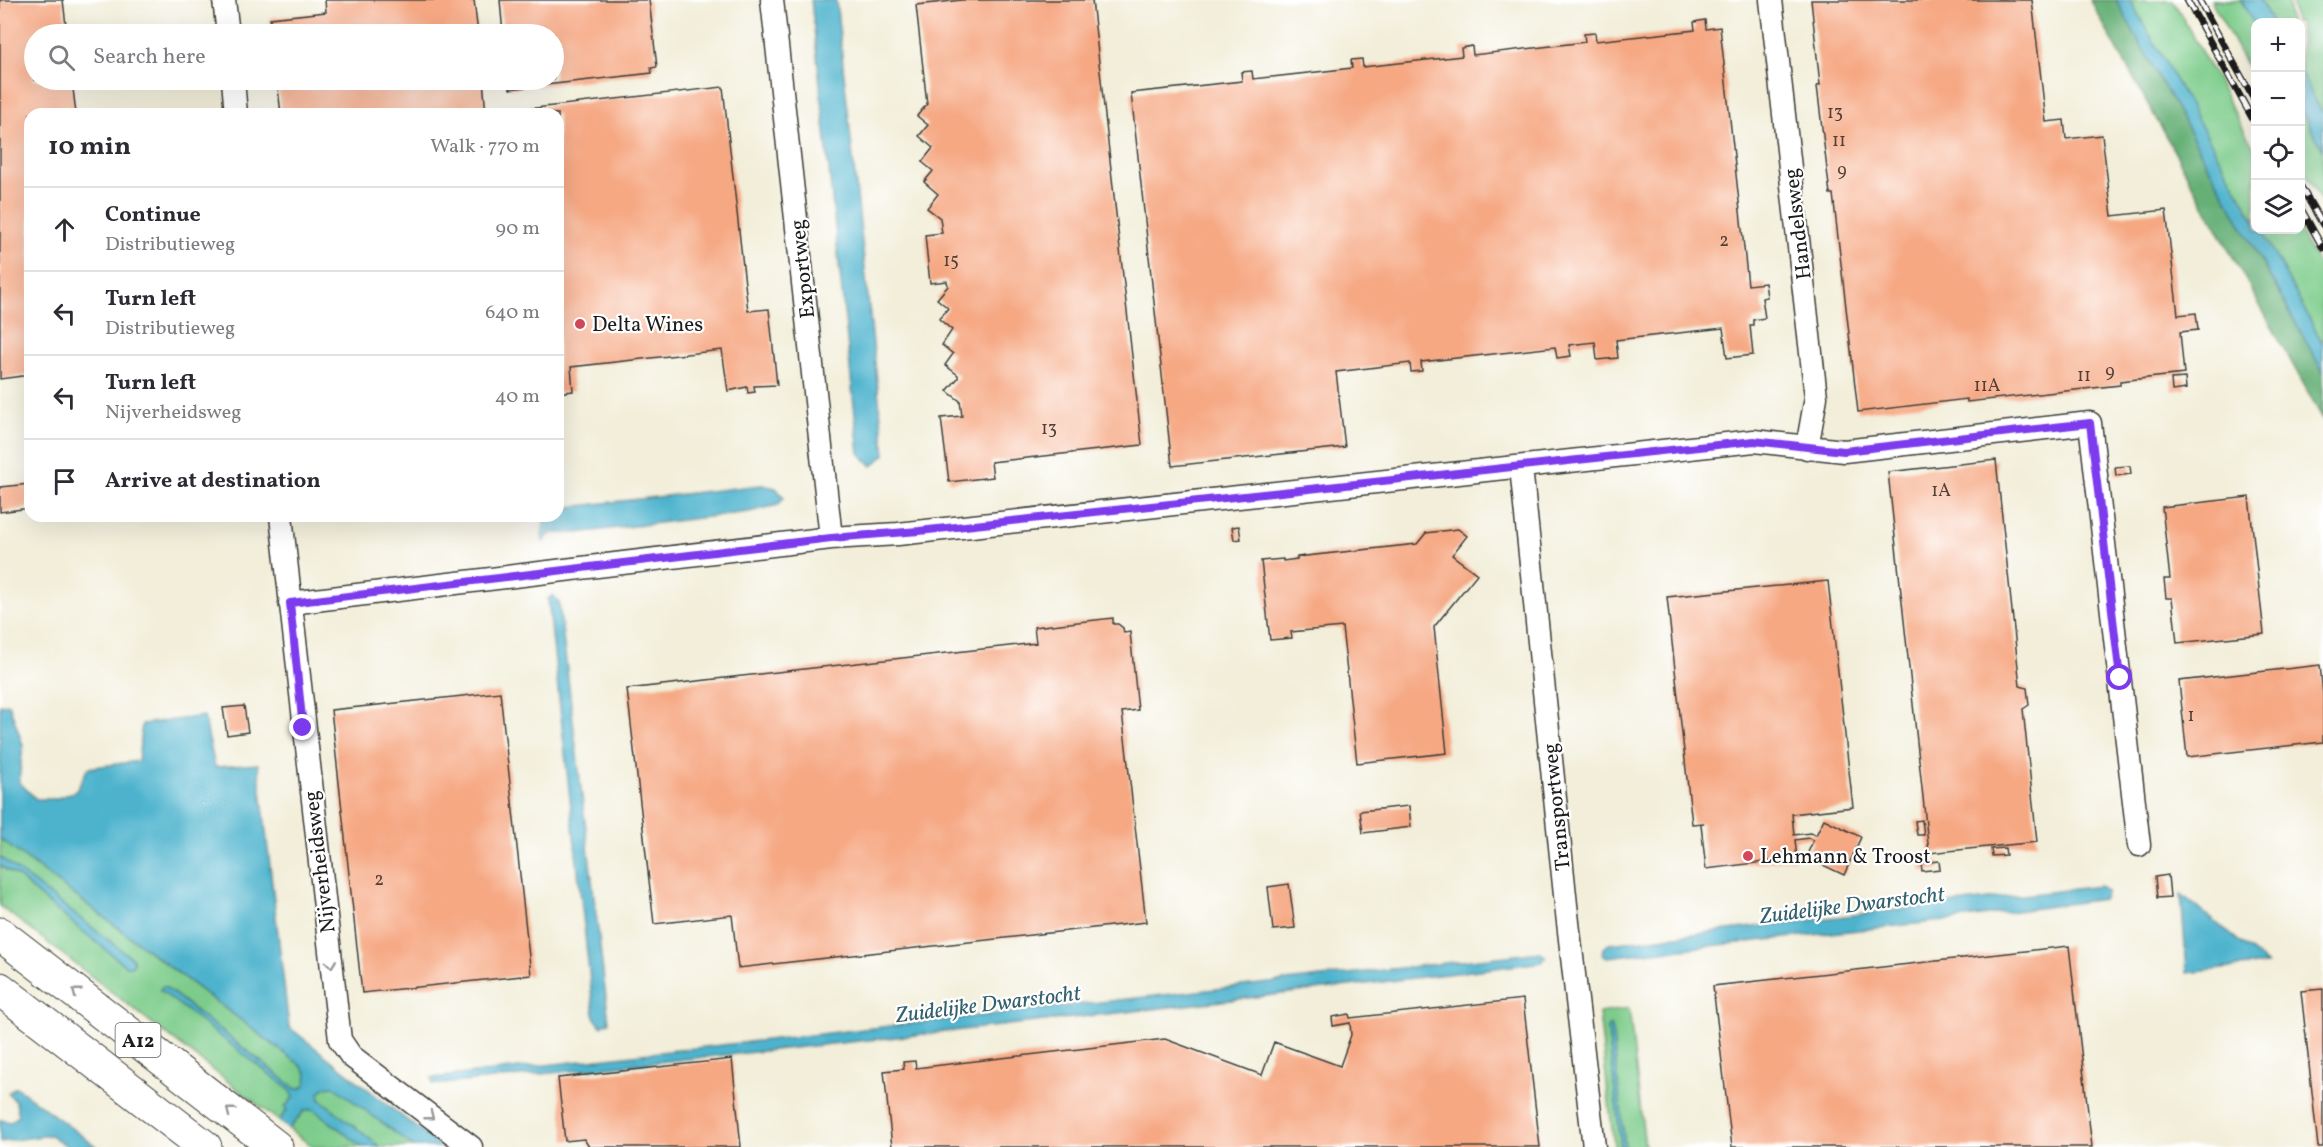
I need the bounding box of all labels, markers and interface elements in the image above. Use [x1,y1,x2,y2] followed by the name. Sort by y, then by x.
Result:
[2251,18,2305,234] map controls
[2251,18,2305,72] button: +
[24,24,564,90] search box
[45,41,78,74] icon: search
[93,42,206,73] text: Search here
[2251,72,2305,126] button: −
[1827,101,1843,126] house number: 13
[2251,126,2305,180] button: locate
[48,129,131,165] text: 10 min
[1832,129,1846,154] house number: 11
[430,133,540,161] text: Walk · 770 m
[1837,159,1847,184] house number: 9
[1777,166,1820,281] street label: Handelsweg
[2251,180,2305,234] button: layers
[105,200,201,231] text: Continue
[48,213,81,246] icon: ahead
[496,215,540,243] text: 90 m
[784,218,823,320] street label: Exportweg
[1719,229,1729,254] house number: 2
[105,231,235,259] text: Distributieweg
[943,249,959,274] house number: 15
[105,284,196,315] text: Turn left
[48,297,81,330] icon: left
[485,299,540,327] text: 640 m
[592,311,703,340] place label: Delta Wines
[105,315,235,343] text: Distributieweg
[573,317,587,331] marker: Delta Wines
[2105,360,2115,385] house number: 9
[2077,364,2091,389] house number: 11
[105,368,196,399] text: Turn left
[1974,374,2001,399] house number: 11A
[48,381,81,414] icon: left
[495,383,540,411] text: 40 m
[105,399,241,427] text: Nijverheidsweg
[1041,417,1057,442] house number: 13
[48,465,81,498] icon: arrive
[105,466,321,497] text: Arrive at destination
[1931,479,1951,504] house number: 1A
[2106,664,2132,690] route start
[2188,704,2194,729] house number: 1
[289,714,315,740] route end
[1536,742,1579,872] street label: Transportweg
[297,789,344,935] street label: Nijverheidsweg
[1760,843,1931,872] place label: Lehmann & Troost
[1741,849,1755,863] marker: Lehmann & Troost
[374,868,384,893] house number: 2
[1757,880,1947,933] water label: Zuidelijke Dwarstocht
[324,960,337,969] one-way arrow
[893,979,1083,1032] water label: Zuidelijke Dwarstocht
[71,988,82,999] one-way arrow
[116,1023,160,1057] road number: A12
[226,1107,237,1118] one-way arrow
[424,1108,435,1119] one-way arrow

